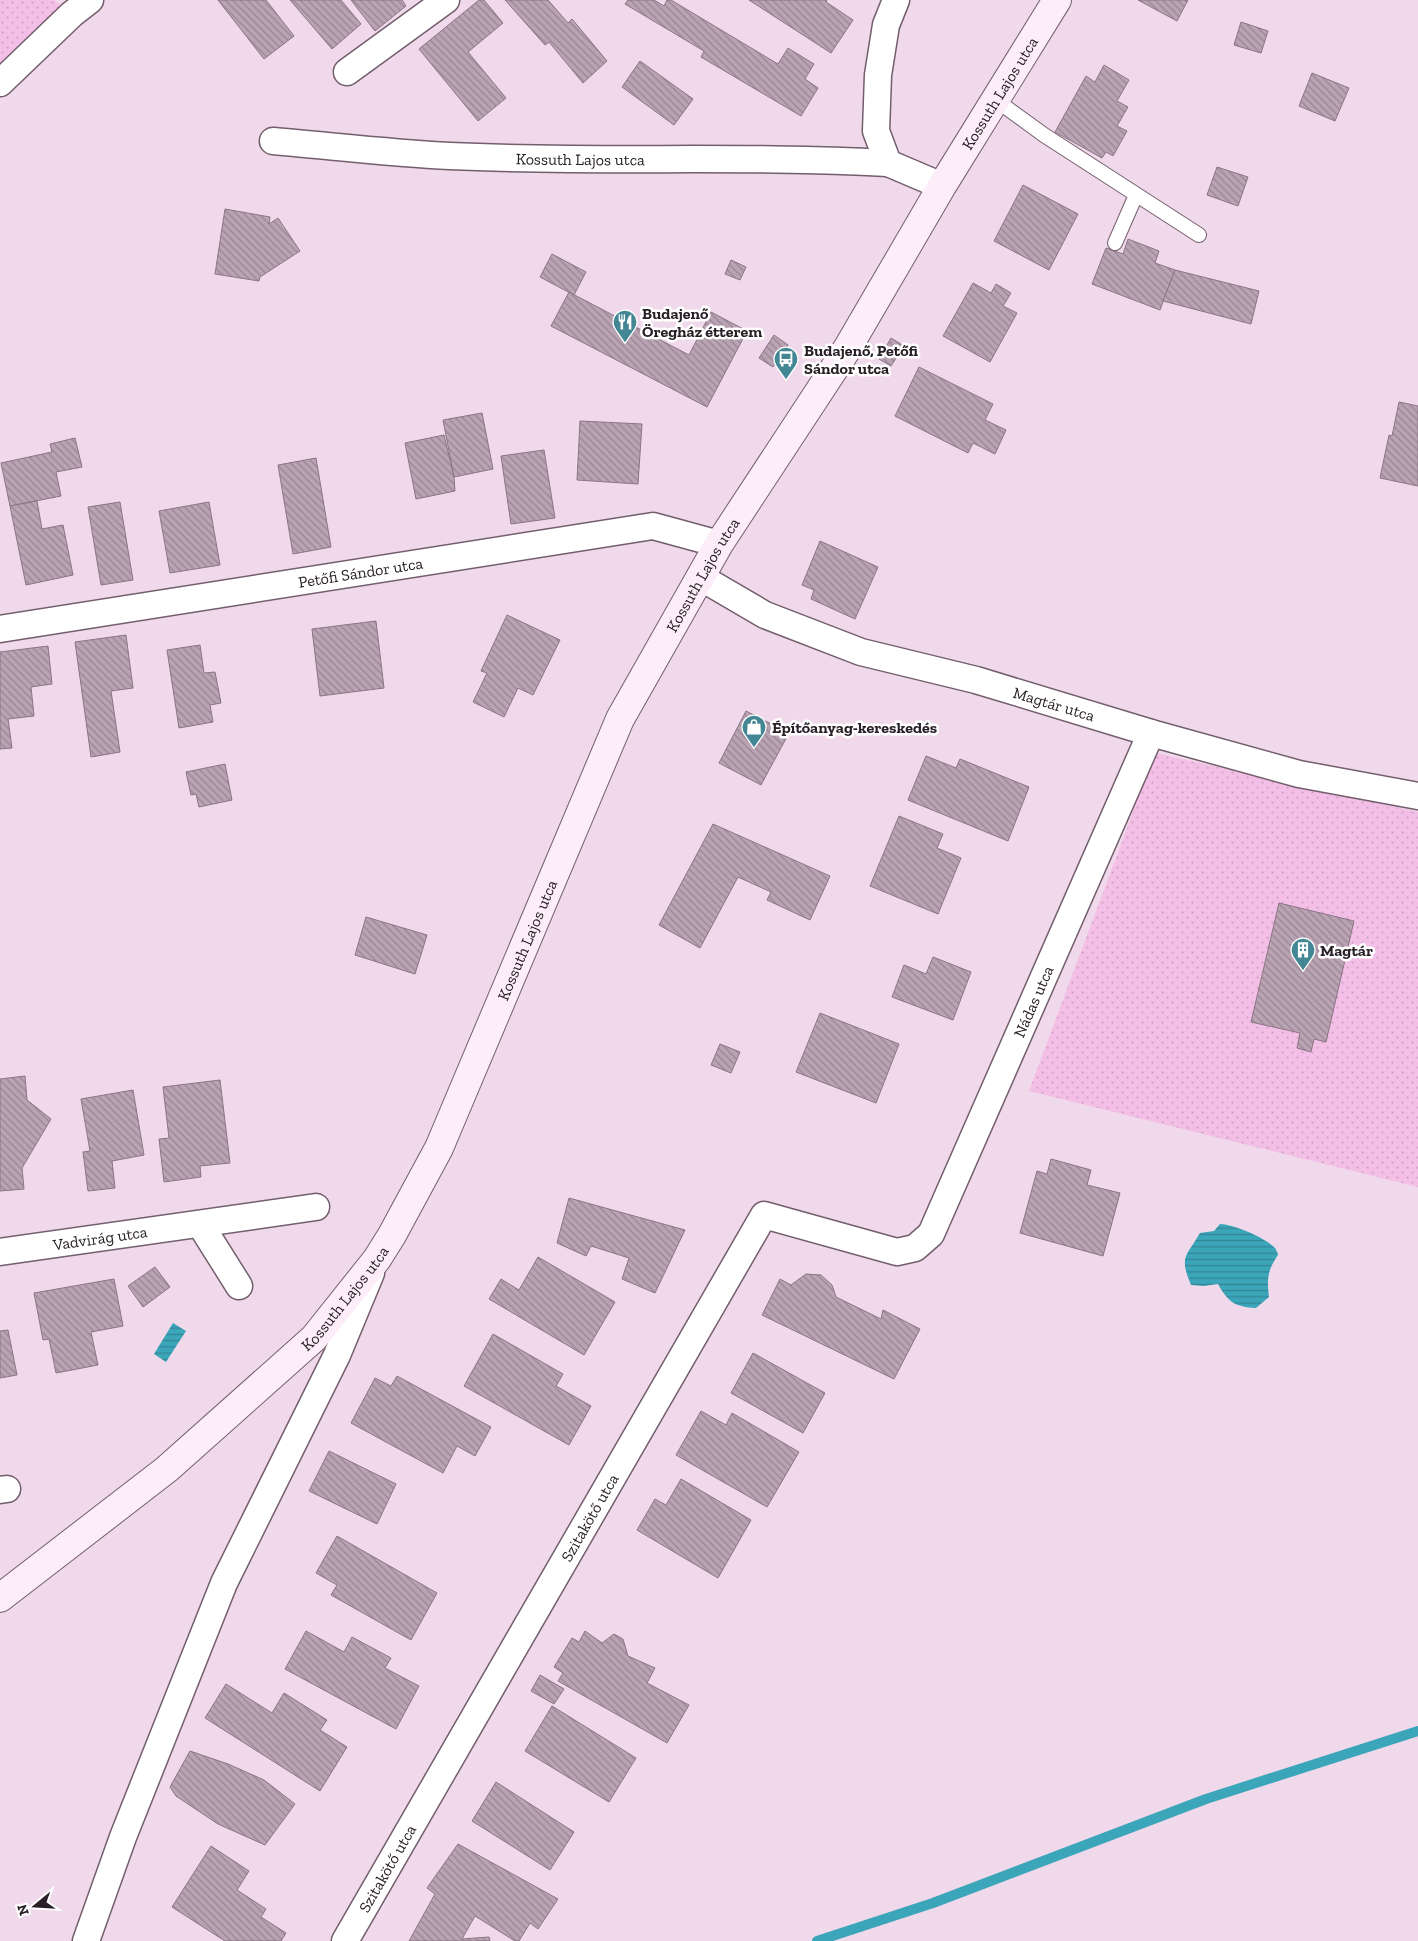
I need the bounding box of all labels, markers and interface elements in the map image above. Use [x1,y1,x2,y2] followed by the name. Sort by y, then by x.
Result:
[958,33,1042,153] street label: Kossuth Lajos utca
[516,149,645,169] street label: Kossuth Lajos utca
[642,304,762,341] place label: Budajenő Öregház étterem
[612,309,638,343] restaurant icon: Budajenő Öregház étterem
[804,341,919,378] place label: Budajenő, Petőfi Sándor utca
[773,346,799,380] bus stop icon: Budajenő, Petőfi Sándor utca
[662,514,744,635] street label: Kossuth Lajos utca
[297,553,425,592] street label: Petőfi Sándor utca
[1011,683,1097,725] street label: Magtár utca
[741,714,767,748] shop icon: Építőanyag-kereskedés
[772,718,937,737] place label: Építőanyag-kereskedés
[493,877,561,1003] street label: Kossuth Lajos utca
[1290,937,1316,971] building icon: Magtár
[1320,941,1373,960] place label: Magtár
[1010,963,1058,1040] street label: Nádas utca
[51,1222,149,1255] street label: Vadvirág utca
[297,1243,393,1355] street label: Kossuth Lajos utca
[557,1470,623,1565] street label: Szitakötő utca
[355,1821,420,1916] street label: Szitakötő utca
[10,1881,60,1931] north arrow
[13,1902,33,1918] text: N

